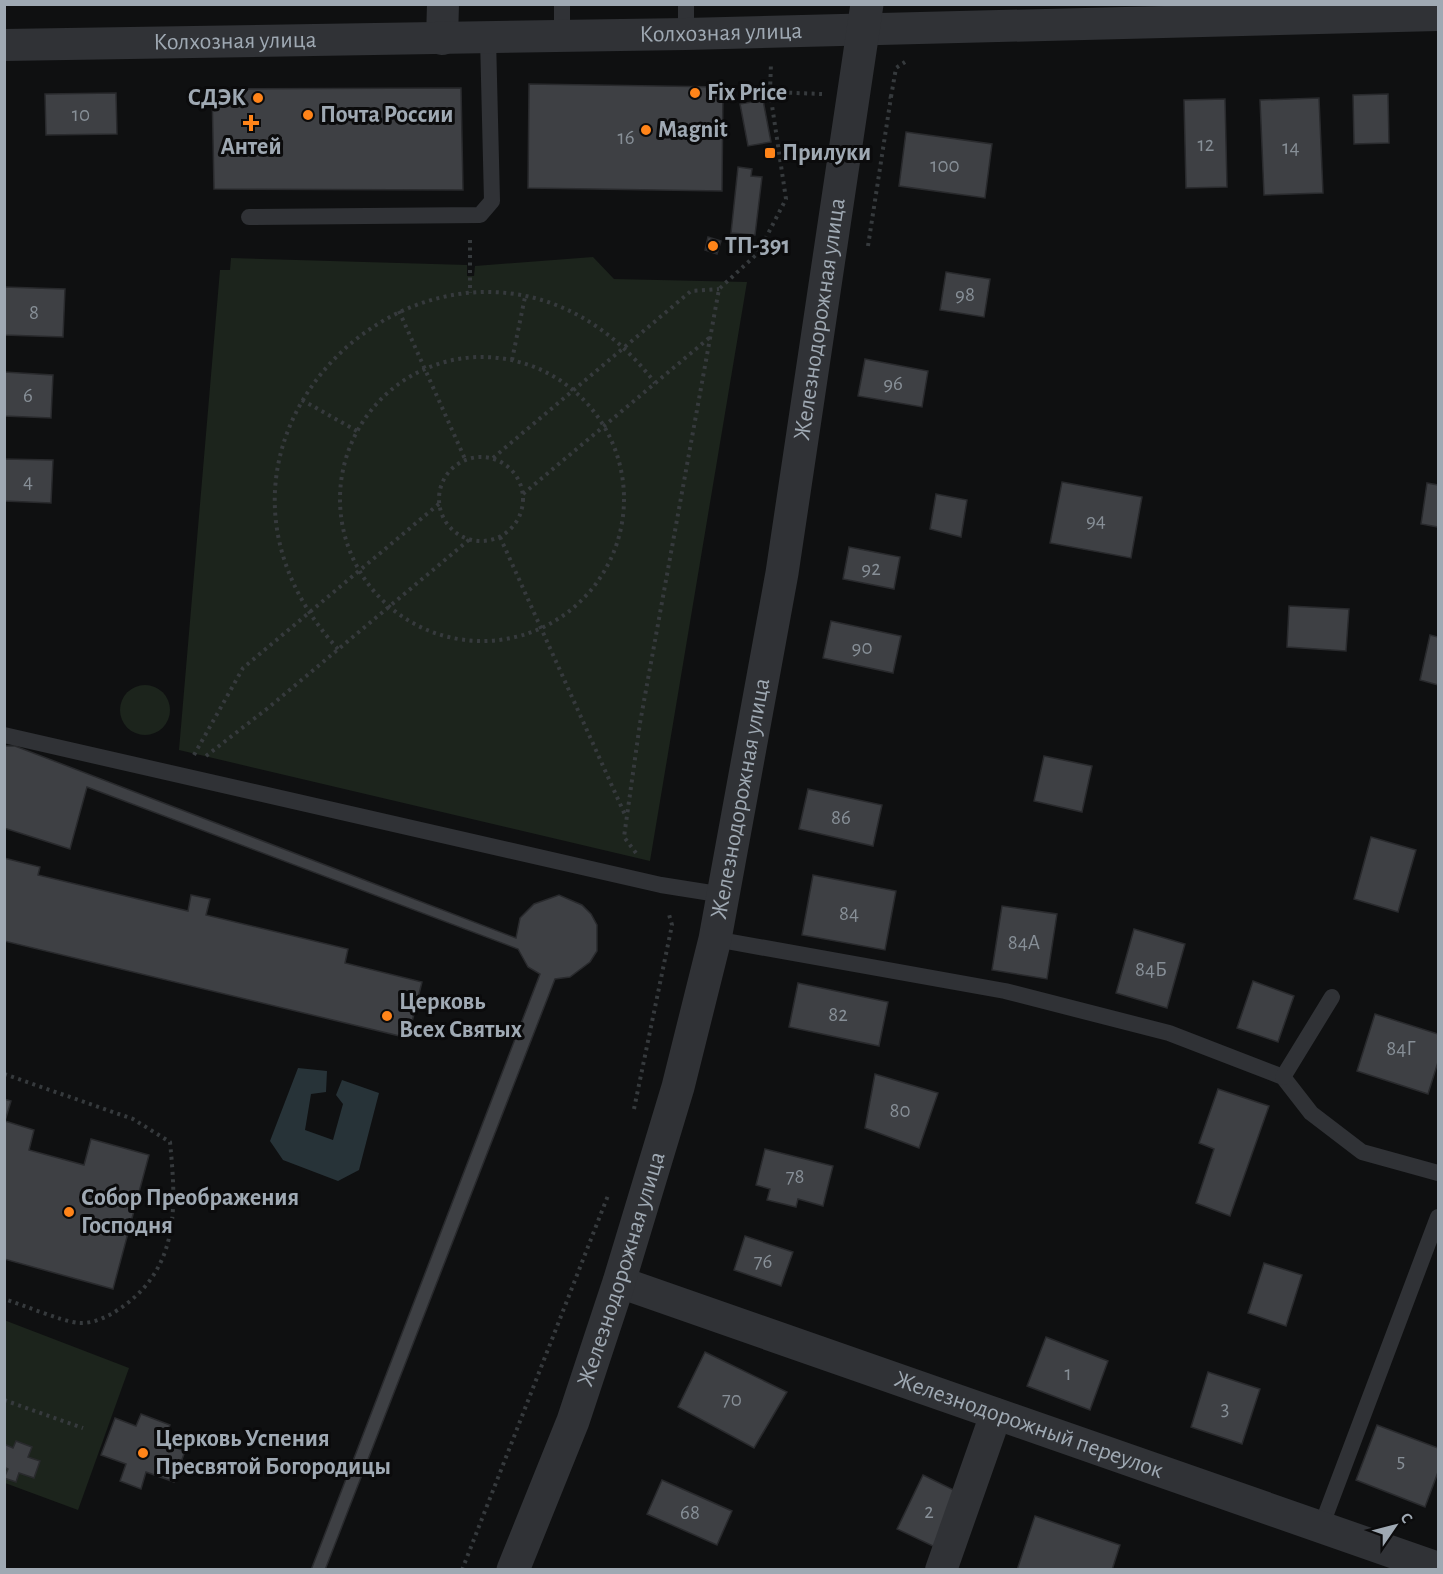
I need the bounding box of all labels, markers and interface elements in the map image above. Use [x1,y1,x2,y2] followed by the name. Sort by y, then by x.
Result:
[639,19,803,47] street label: Колхозная улица
[153,28,317,55] street label: Колхозная улица
[707,81,787,105] place label: Fix Price
[188,86,246,110] place label: СДЭК
[688,86,702,100] marker: Fix Price
[251,91,265,105] marker: СДЭК
[320,103,453,127] place label: Почта России
[72,104,90,125] house number: 10
[301,108,315,122] marker: Почта России
[244,116,258,130] marker: Антей
[658,118,728,142] place label: Magnit
[639,123,653,137] marker: Magnit
[617,127,635,148] house number: 16
[1198,134,1214,155] house number: 12
[220,135,282,159] place label: Антей
[1282,137,1300,158] house number: 14
[782,141,871,165] place label: Прилуки
[763,146,777,160] marker: Прилуки
[930,155,960,176] house number: 100
[790,196,850,442] street label: Железнодорожная улица
[725,234,790,258] place label: ТП-391
[706,239,720,253] marker: ТП-391
[955,284,975,305] house number: 98
[29,302,39,323] house number: 8
[883,373,903,394] house number: 96
[23,385,33,406] house number: 6
[23,471,33,492] house number: 4
[1086,510,1106,531] house number: 94
[861,558,881,579] house number: 92
[852,637,872,658] house number: 90
[707,676,775,921] street label: Железнодорожная улица
[831,807,851,828] house number: 86
[839,903,859,924] house number: 84
[1008,932,1040,953] house number: 84А
[1135,959,1167,980] house number: 84Б
[399,990,522,1042] place label: Церковь Всех Святых
[828,1004,848,1025] house number: 82
[380,1009,394,1023] marker: Церковь Всех Святых
[1386,1038,1416,1059] house number: 84Г
[889,1100,911,1121] house number: 80
[573,1149,670,1390] street label: Железнодорожная улица
[786,1166,804,1187] house number: 78
[81,1186,299,1238] place label: Собор Преображения Господня
[62,1205,76,1219] marker: Собор Преображения Господня
[754,1251,772,1272] house number: 76
[1064,1363,1072,1384] house number: 1
[891,1367,1166,1483] street label: Железнодорожный переулок
[722,1389,742,1410] house number: 70
[1221,1398,1229,1419] house number: 3
[155,1427,391,1479] place label: Церковь Успения Пресвятой Богородицы
[136,1446,150,1460] marker: Церковь Успения Пресвятой Богородицы
[1397,1450,1405,1471] house number: 5
[1365,1496,1425,1556] north arrow
[924,1501,934,1522] house number: 2
[680,1502,700,1523] house number: 68
[1397,1510,1416,1526] text: С

